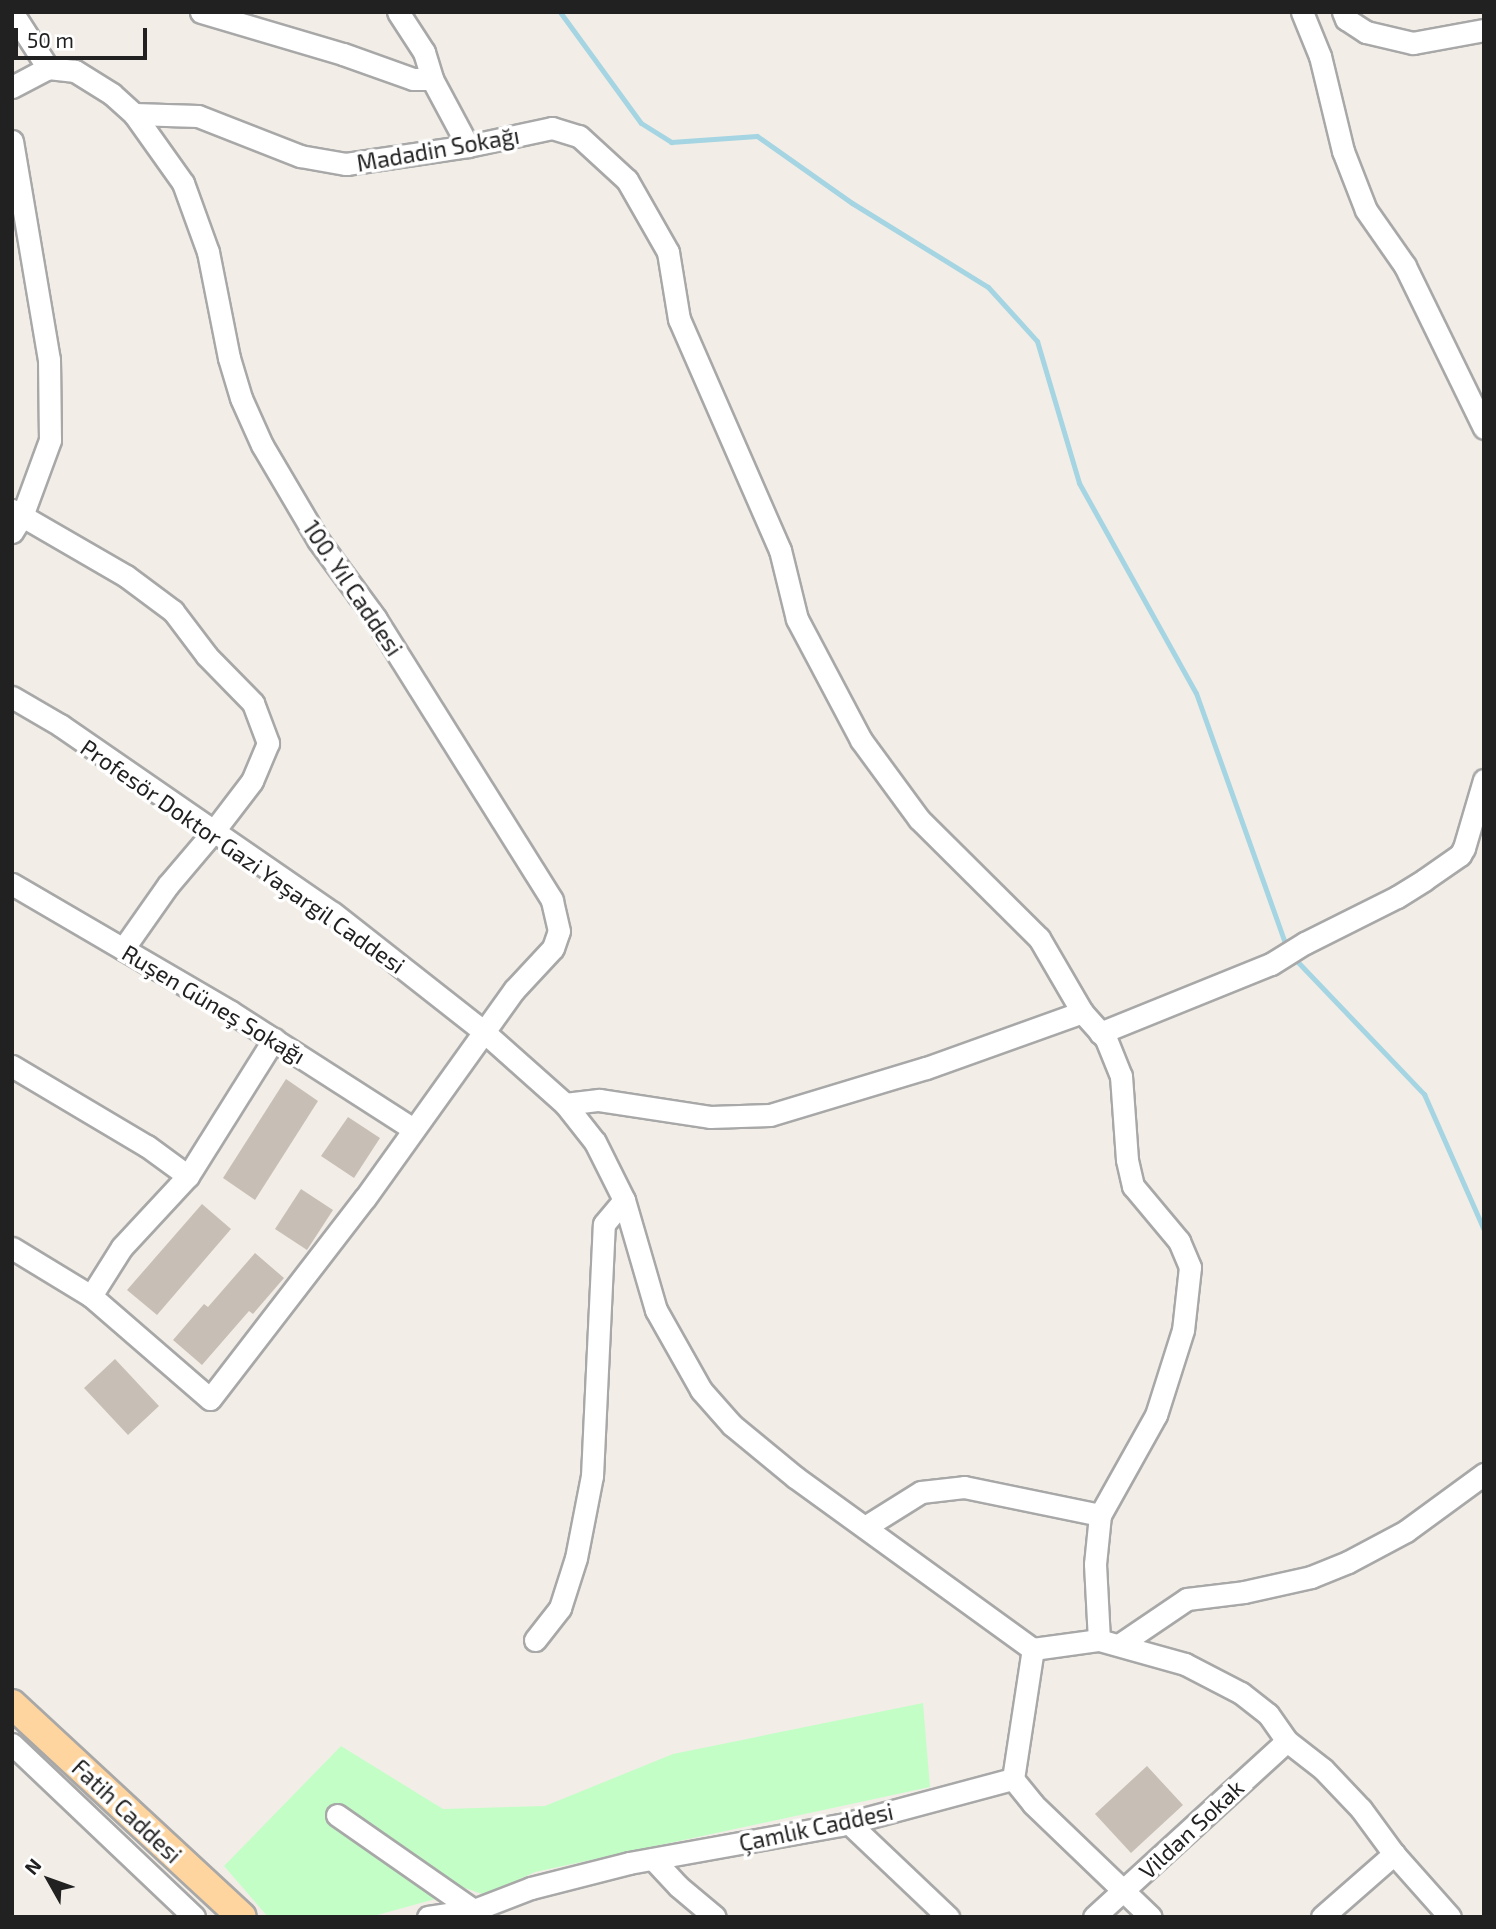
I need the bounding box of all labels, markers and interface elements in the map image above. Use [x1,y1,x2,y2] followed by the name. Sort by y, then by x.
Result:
[18,14,150,58] scale bar
[27,27,74,52] text: 50 m
[354,121,522,177] street label: Madadin Sokağı
[297,515,409,661] street label: 100. Yıl Caddesi
[75,732,411,980] street label: Profesör Doktor Gazi Yaşargil Caddesi
[117,938,311,1070] street label: Ruşen Güneş Sokağı
[67,1753,187,1869] street label: Fatih Caddesi
[1133,1774,1249,1884] street label: Vildan Sokak
[736,1797,896,1857] street label: Çamlık Caddesi
[14,1845,84,1915] north arrow
[19,1854,46,1879] text: N

